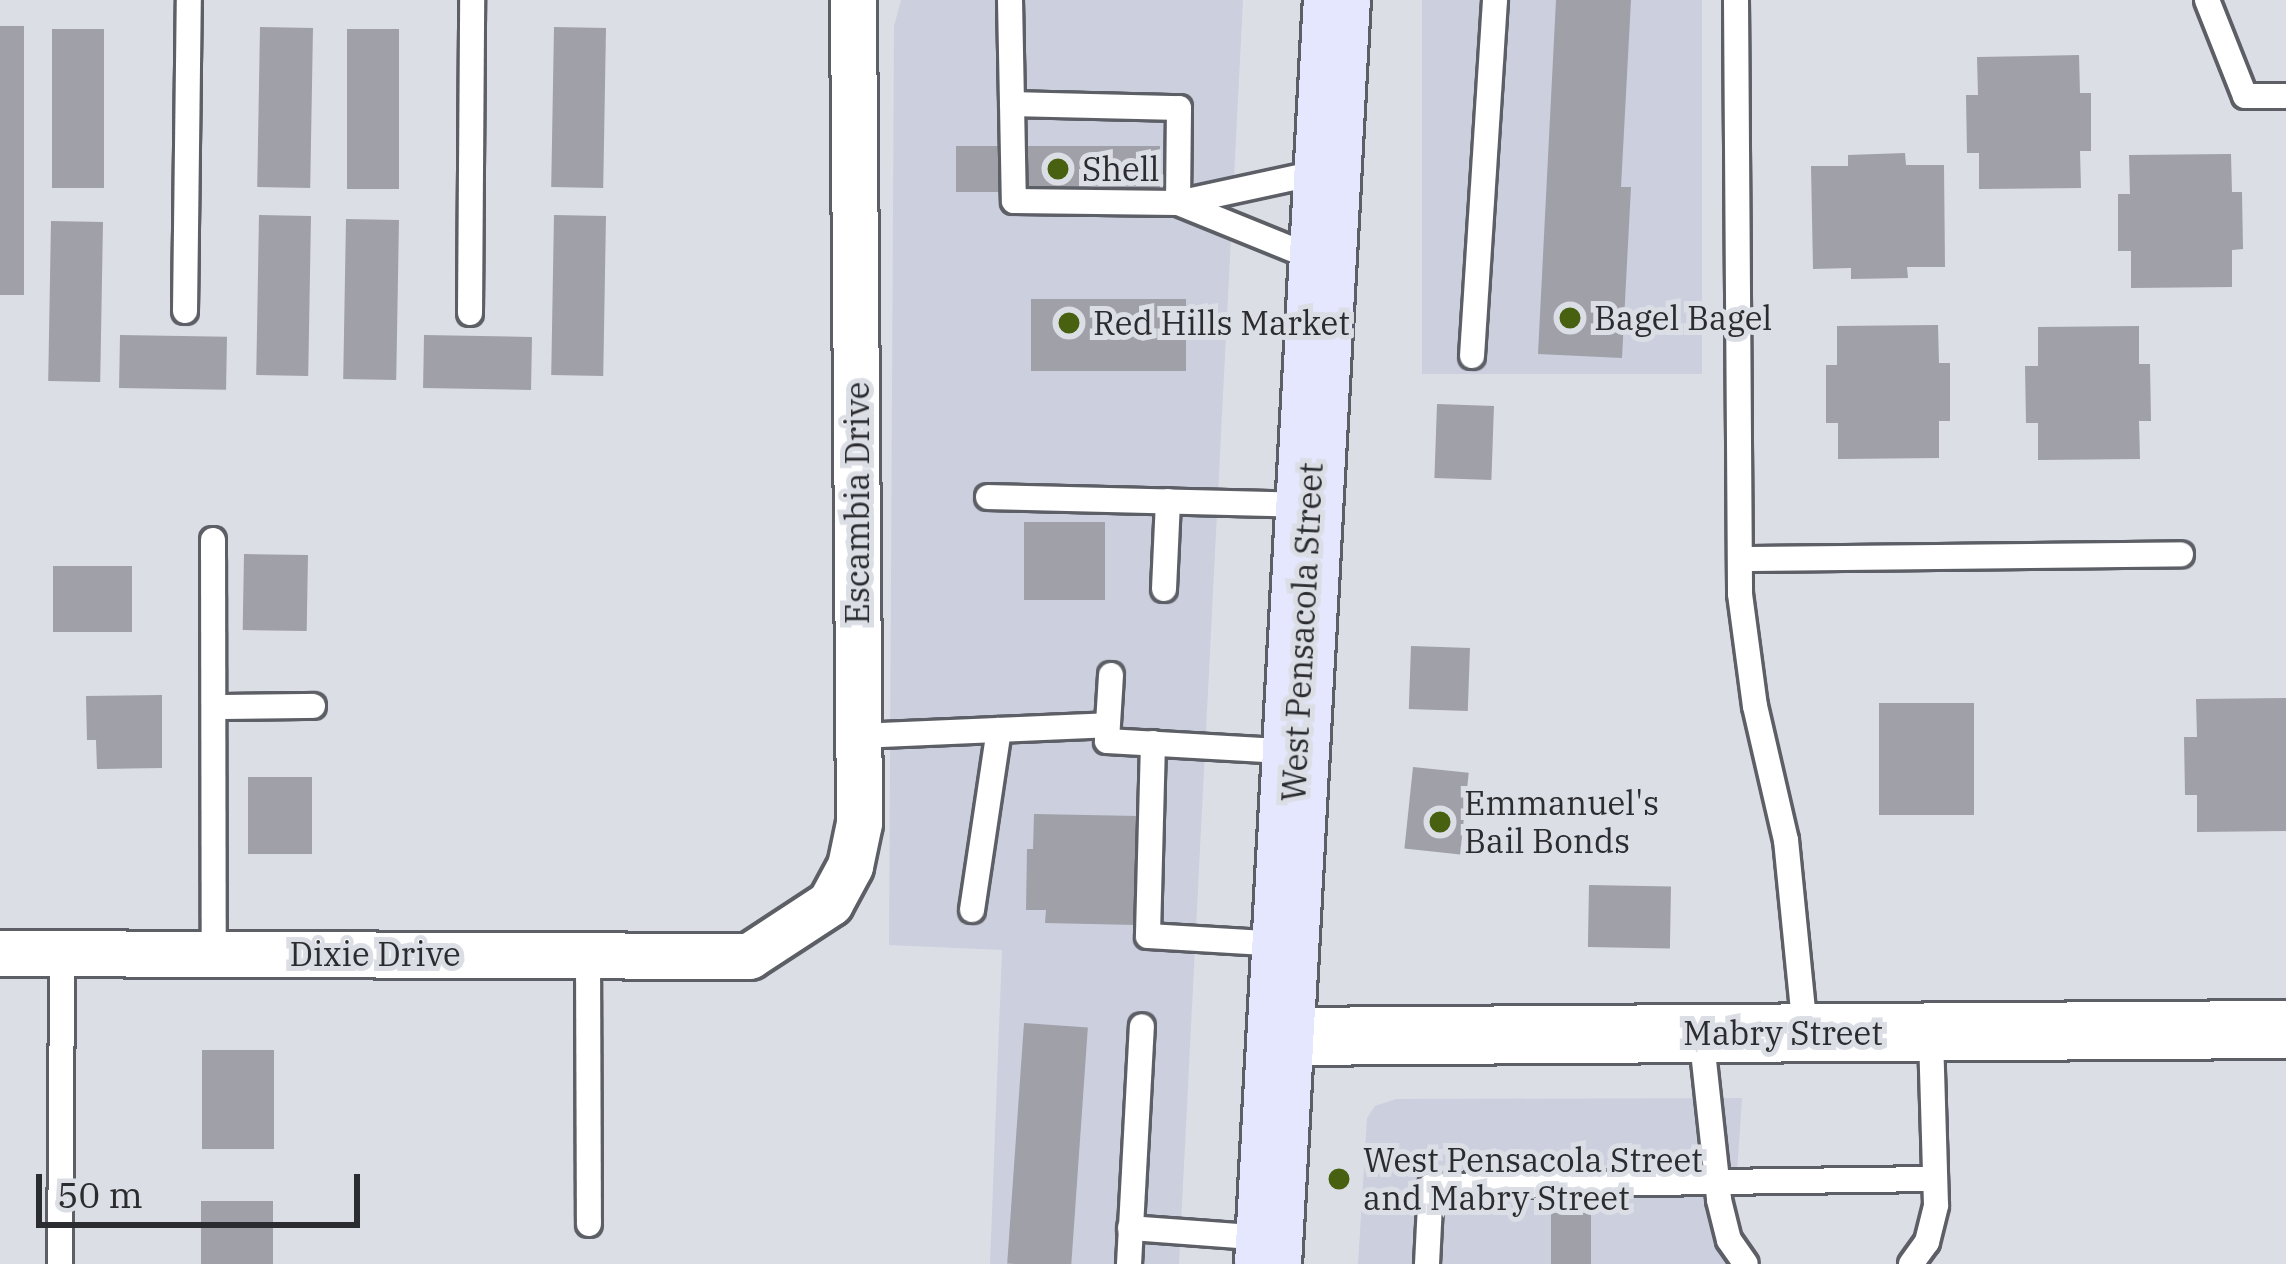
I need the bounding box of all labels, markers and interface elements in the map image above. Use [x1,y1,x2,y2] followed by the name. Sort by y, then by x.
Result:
[1082,149,1159,189] place label: Shell
[1045,156,1071,182] marker: Shell
[1594,298,1772,338] place label: Bagel Bagel
[1093,303,1350,343] place label: Red Hills Market
[1557,305,1583,331] marker: Bagel Bagel
[1056,310,1082,336] marker: Red Hills Market
[837,382,877,624] street label: Escambia Drive
[1273,461,1331,803] street label: West Pensacola Street
[1464,783,1659,861] place label: Emmanuel's Bail Bonds
[1427,809,1453,835] marker: Emmanuel's Bail Bonds
[289,934,461,974] street label: Dixie Drive
[1683,1013,1883,1053] street label: Mabry Street
[1363,1140,1703,1218] place label: West Pensacola Street and Mabry Street
[42,1150,366,1224] scale bar
[1326,1166,1352,1192] marker: West Pensacola Street and Mabry Street
[57,1171,143,1218] text: 50 m

